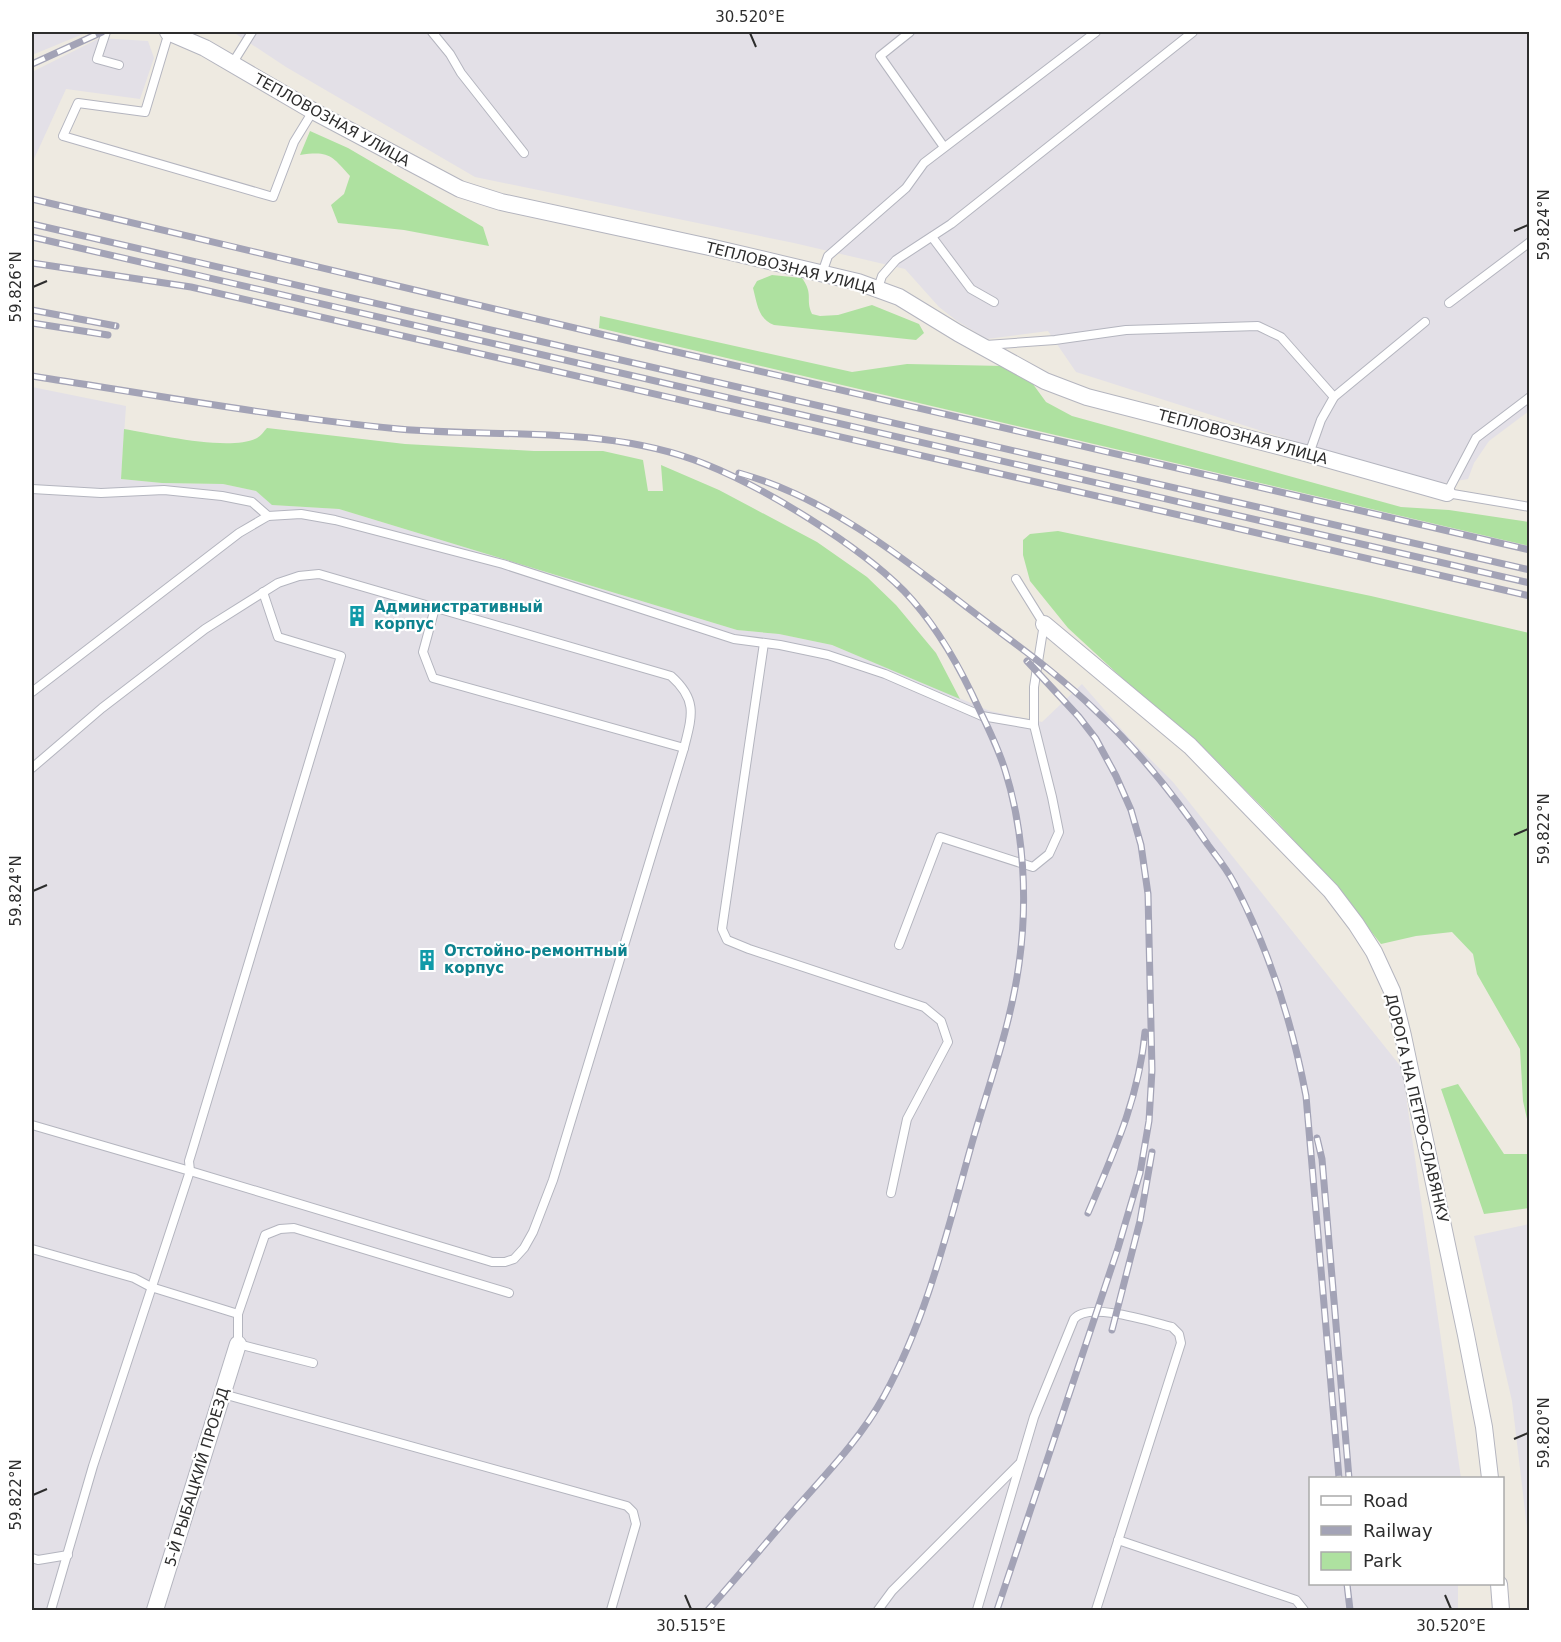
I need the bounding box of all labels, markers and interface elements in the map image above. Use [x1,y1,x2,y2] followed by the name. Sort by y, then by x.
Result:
[715,8,785,26] text: 30.520°E
[250,69,414,171] street label: ТЕПЛОВОЗНАЯ УЛИЦА
[1535,189,1553,261] text: 59.824°N
[703,238,879,298] street label: ТЕПЛОВОЗНАЯ УЛИЦА
[7,251,25,323] text: 59.826°N
[1155,405,1331,469] street label: ТЕПЛОВОЗНАЯ УЛИЦА
[374,598,543,633] place label: Административный корпус
[345,604,369,628] building icon: Административный корпус
[1535,793,1553,865] text: 59.822°N
[7,855,25,927] text: 59.824°N
[444,942,628,977] place label: Отстойно-ремонтный корпус
[415,948,439,972] building icon: Отстойно-ремонтный корпус
[1382,992,1452,1224] street label: ДОРОГА НА ПЕТРО-СЛАВЯНКУ
[160,1385,233,1569] street label: 5-Й РЫБАЦКИЙ ПРОЕЗД
[1535,1397,1553,1469] text: 59.820°N
[7,1459,25,1531] text: 59.822°N
[1309,1477,1504,1585] legend
[1363,1490,1408,1511] text: Road
[1363,1520,1433,1541] text: Railway
[1363,1550,1402,1571] text: Park
[656,1617,726,1635] text: 30.515°E
[1416,1617,1486,1635] text: 30.520°E

